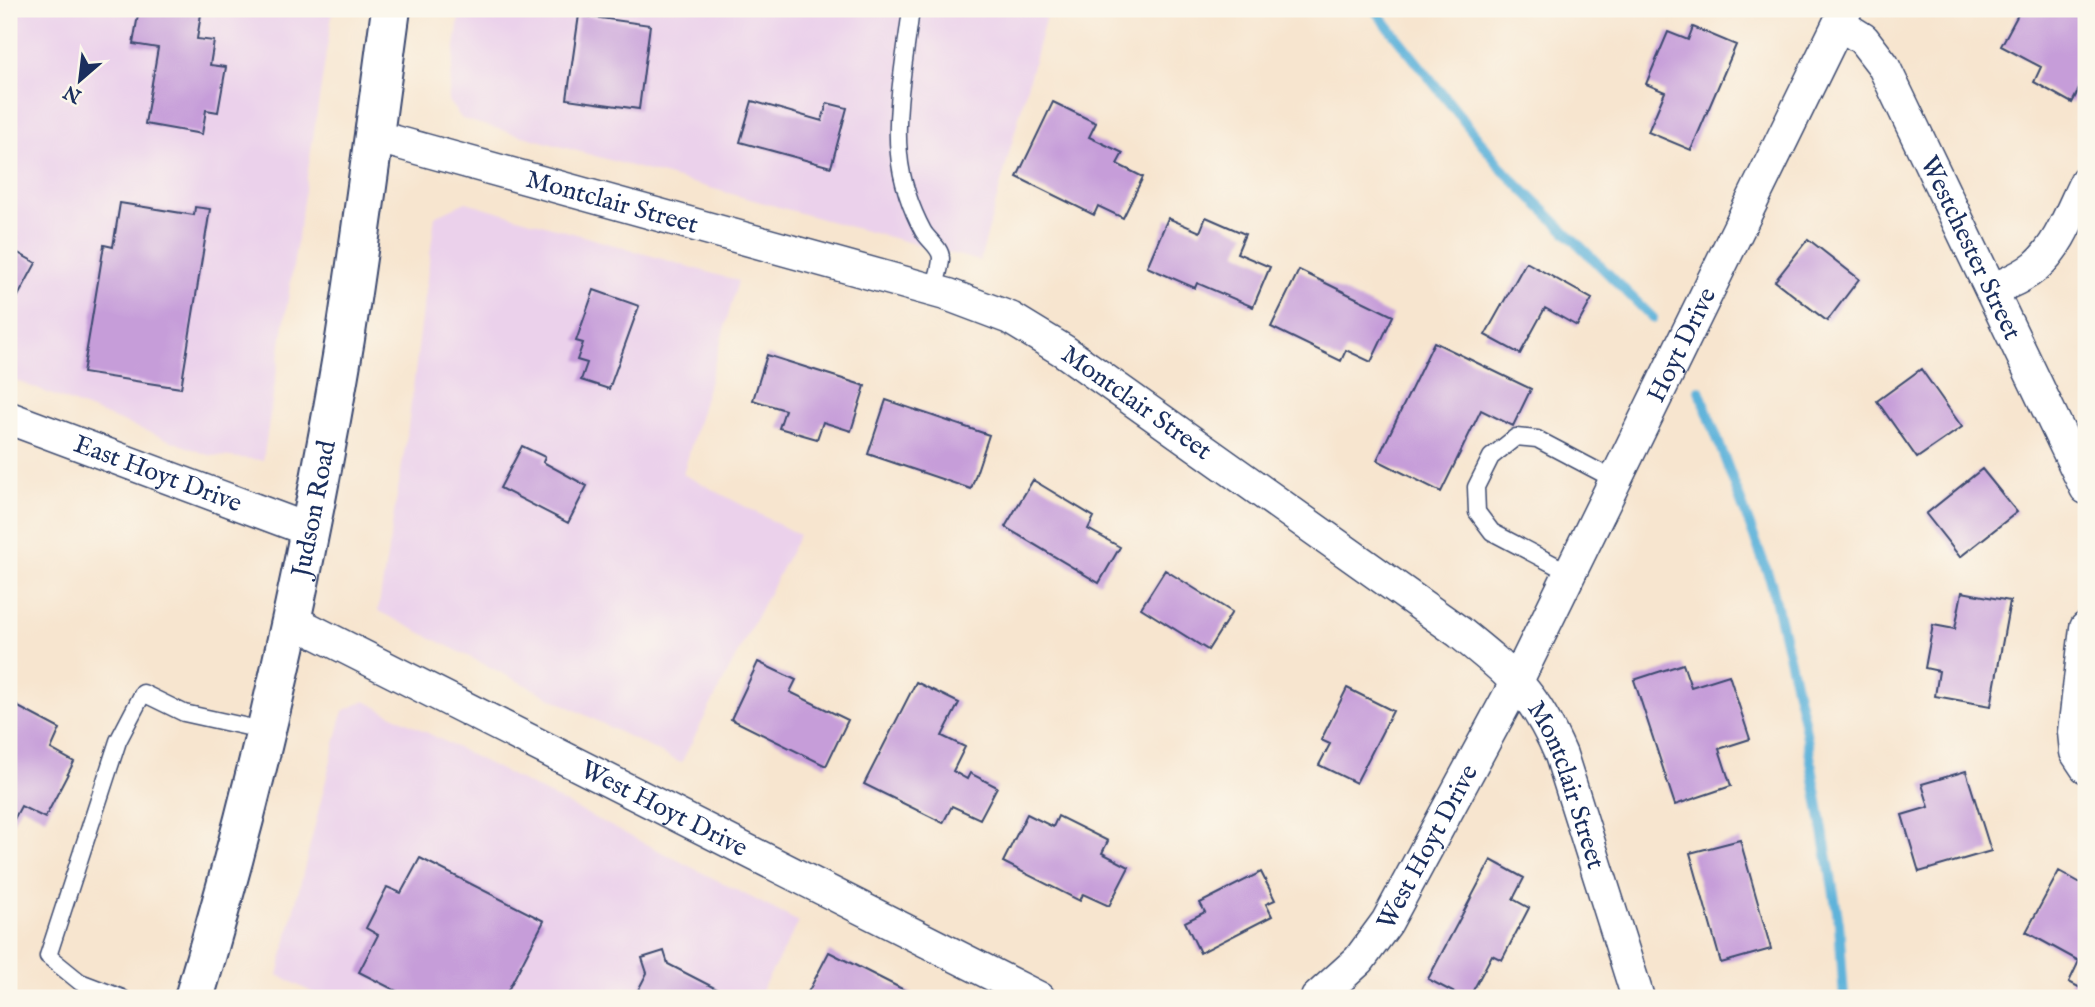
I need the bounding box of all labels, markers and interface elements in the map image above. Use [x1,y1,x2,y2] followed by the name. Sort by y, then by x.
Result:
[46,46,116,116] north arrow
[60,79,87,108] text: N
[1913,151,2029,345] street label: Westchester Street
[522,162,702,241] street label: Montclair Street
[1640,282,1724,408] street label: Hoyt Drive
[1055,338,1218,467] street label: Montclair Street
[69,427,247,520] street label: East Hoyt Drive
[284,437,343,583] street label: Judson Road
[1520,695,1613,873] street label: Montclair Street
[575,753,753,865] street label: West Hoyt Drive
[1369,759,1485,935] street label: West Hoyt Drive

